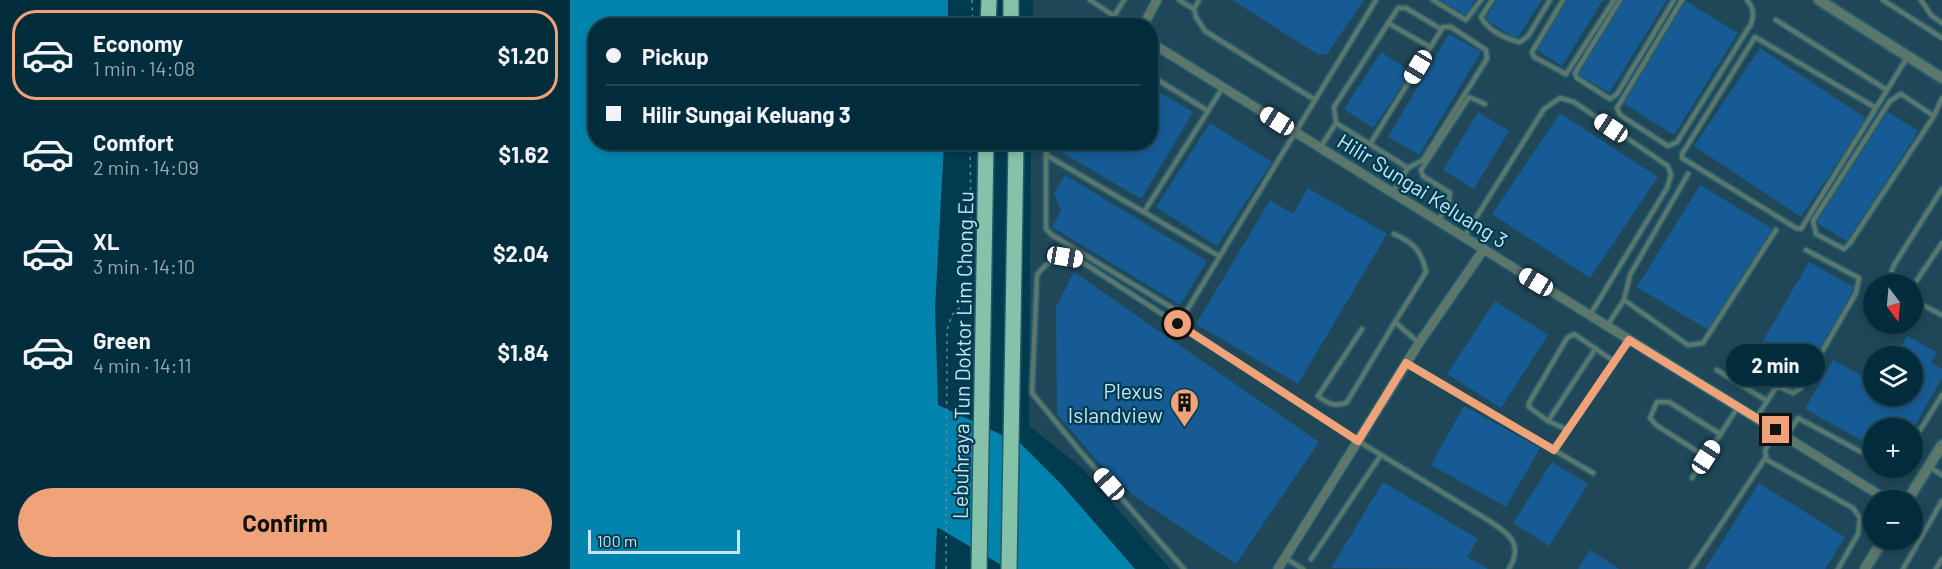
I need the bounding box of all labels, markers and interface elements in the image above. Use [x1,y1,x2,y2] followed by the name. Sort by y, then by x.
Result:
[21,28,75,82] icon: car
[93,30,183,56] text: Economy
[498,42,549,68] text: $1.20
[642,43,709,69] text: Pickup
[1401,47,1435,87] car
[93,56,195,80] text: 1 min · 14:08
[642,101,851,127] text: Hilir Sungai Keluang 3
[1257,104,1297,138] car
[1591,110,1631,146] car
[21,127,75,181] icon: car
[1333,128,1513,252] street label: Hilir Sungai Keluang 3
[93,129,174,155] text: Comfort
[499,141,549,167] text: $1.62
[93,155,199,179] text: 2 min · 14:09
[947,191,977,519] street label: Lebuhraya Tun Doktor Lim Chong Eu
[21,226,75,280] icon: car
[93,228,119,254] text: XL
[493,240,549,266] text: $2.04
[1046,245,1084,269] car
[93,254,195,278] text: 3 min · 14:10
[1516,265,1556,299] car
[1863,274,1923,334] north arrow
[1863,274,1923,550] map controls
[1164,310,1191,337] route start
[21,325,75,379] icon: car
[93,327,151,353] text: Green
[497,339,549,365] text: $1.84
[1726,343,1826,385] callout: 2 min
[1863,346,1923,406] button: layers
[93,353,192,377] text: 4 min · 14:11
[1752,353,1799,377] text: 2 min
[1068,378,1163,427] place label: Plexus Islandview
[1168,386,1200,428] building icon: Plexus Islandview
[1762,416,1789,443] route end
[1863,418,1923,478] button: +
[1689,437,1723,477] car
[1090,465,1128,503] car
[18,488,552,557] button: Confirm
[1863,490,1923,550] button: −
[588,527,740,554] scale bar
[597,531,637,550] text: 100 m

